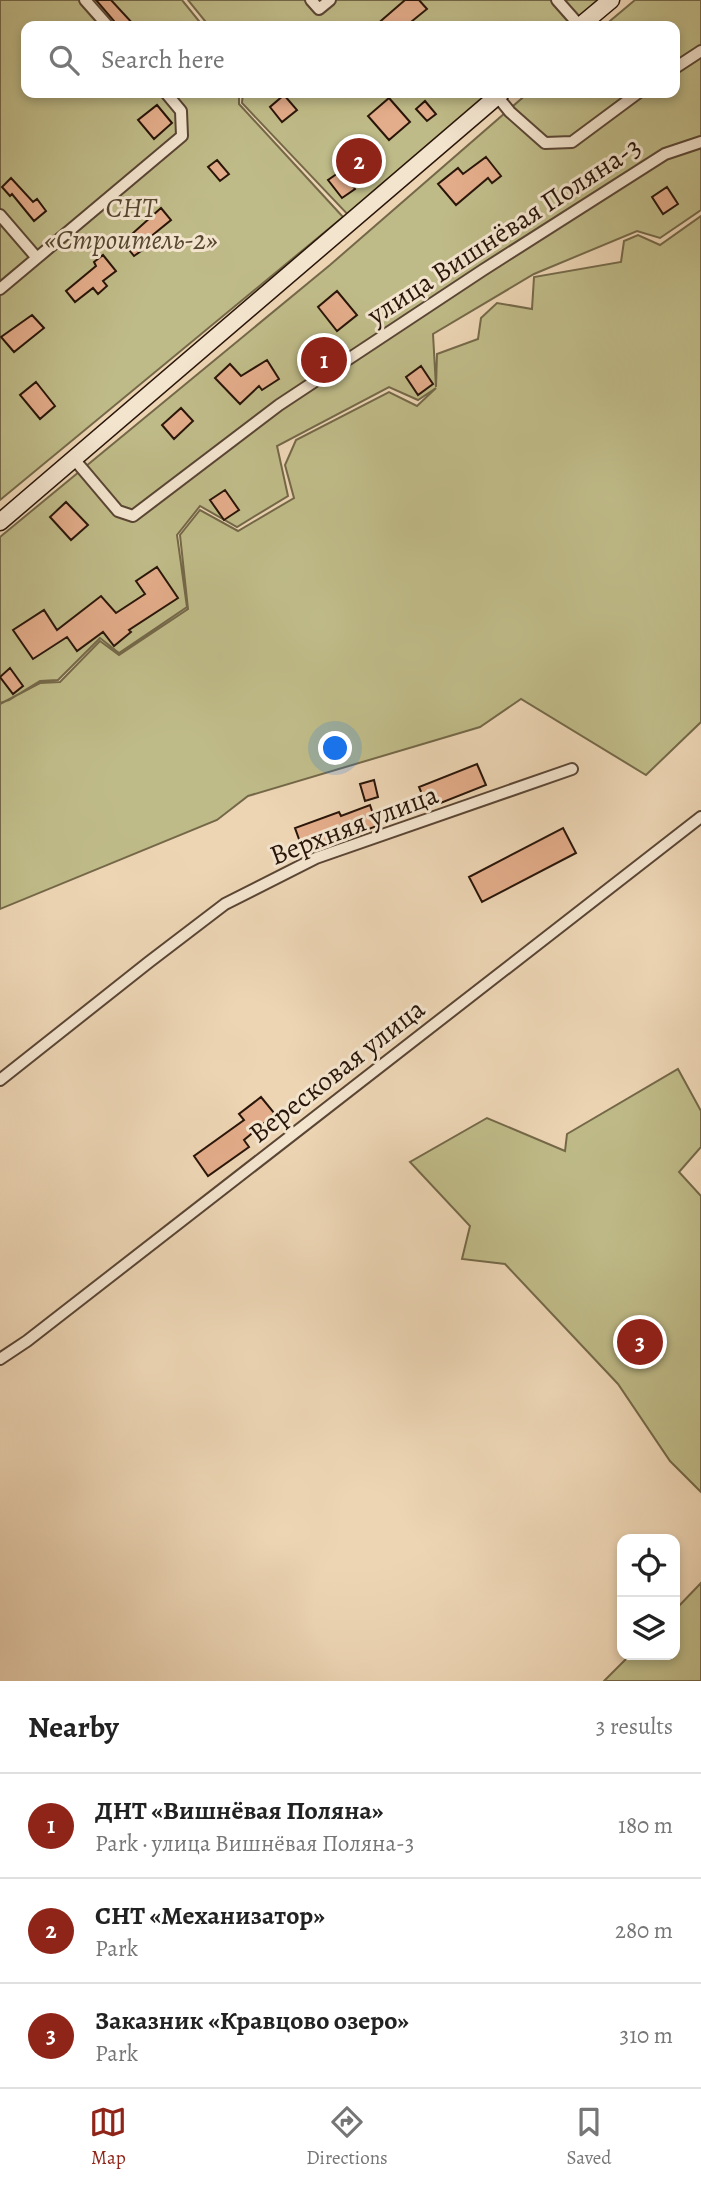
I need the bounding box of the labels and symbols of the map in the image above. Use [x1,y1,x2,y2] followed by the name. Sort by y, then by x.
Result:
[359,128,648,334] street label: улица Вишнёвая Поляна-3
[336,135,382,187] pin: 2
[45,189,217,259] park label: СНТ «Строитель-2»
[301,334,347,386] pin: 1
[318,731,352,765] your location
[264,775,444,875] street label: Верхняя улица
[241,990,433,1152] street label: Вересковая улица
[617,1316,663,1368] pin: 3

